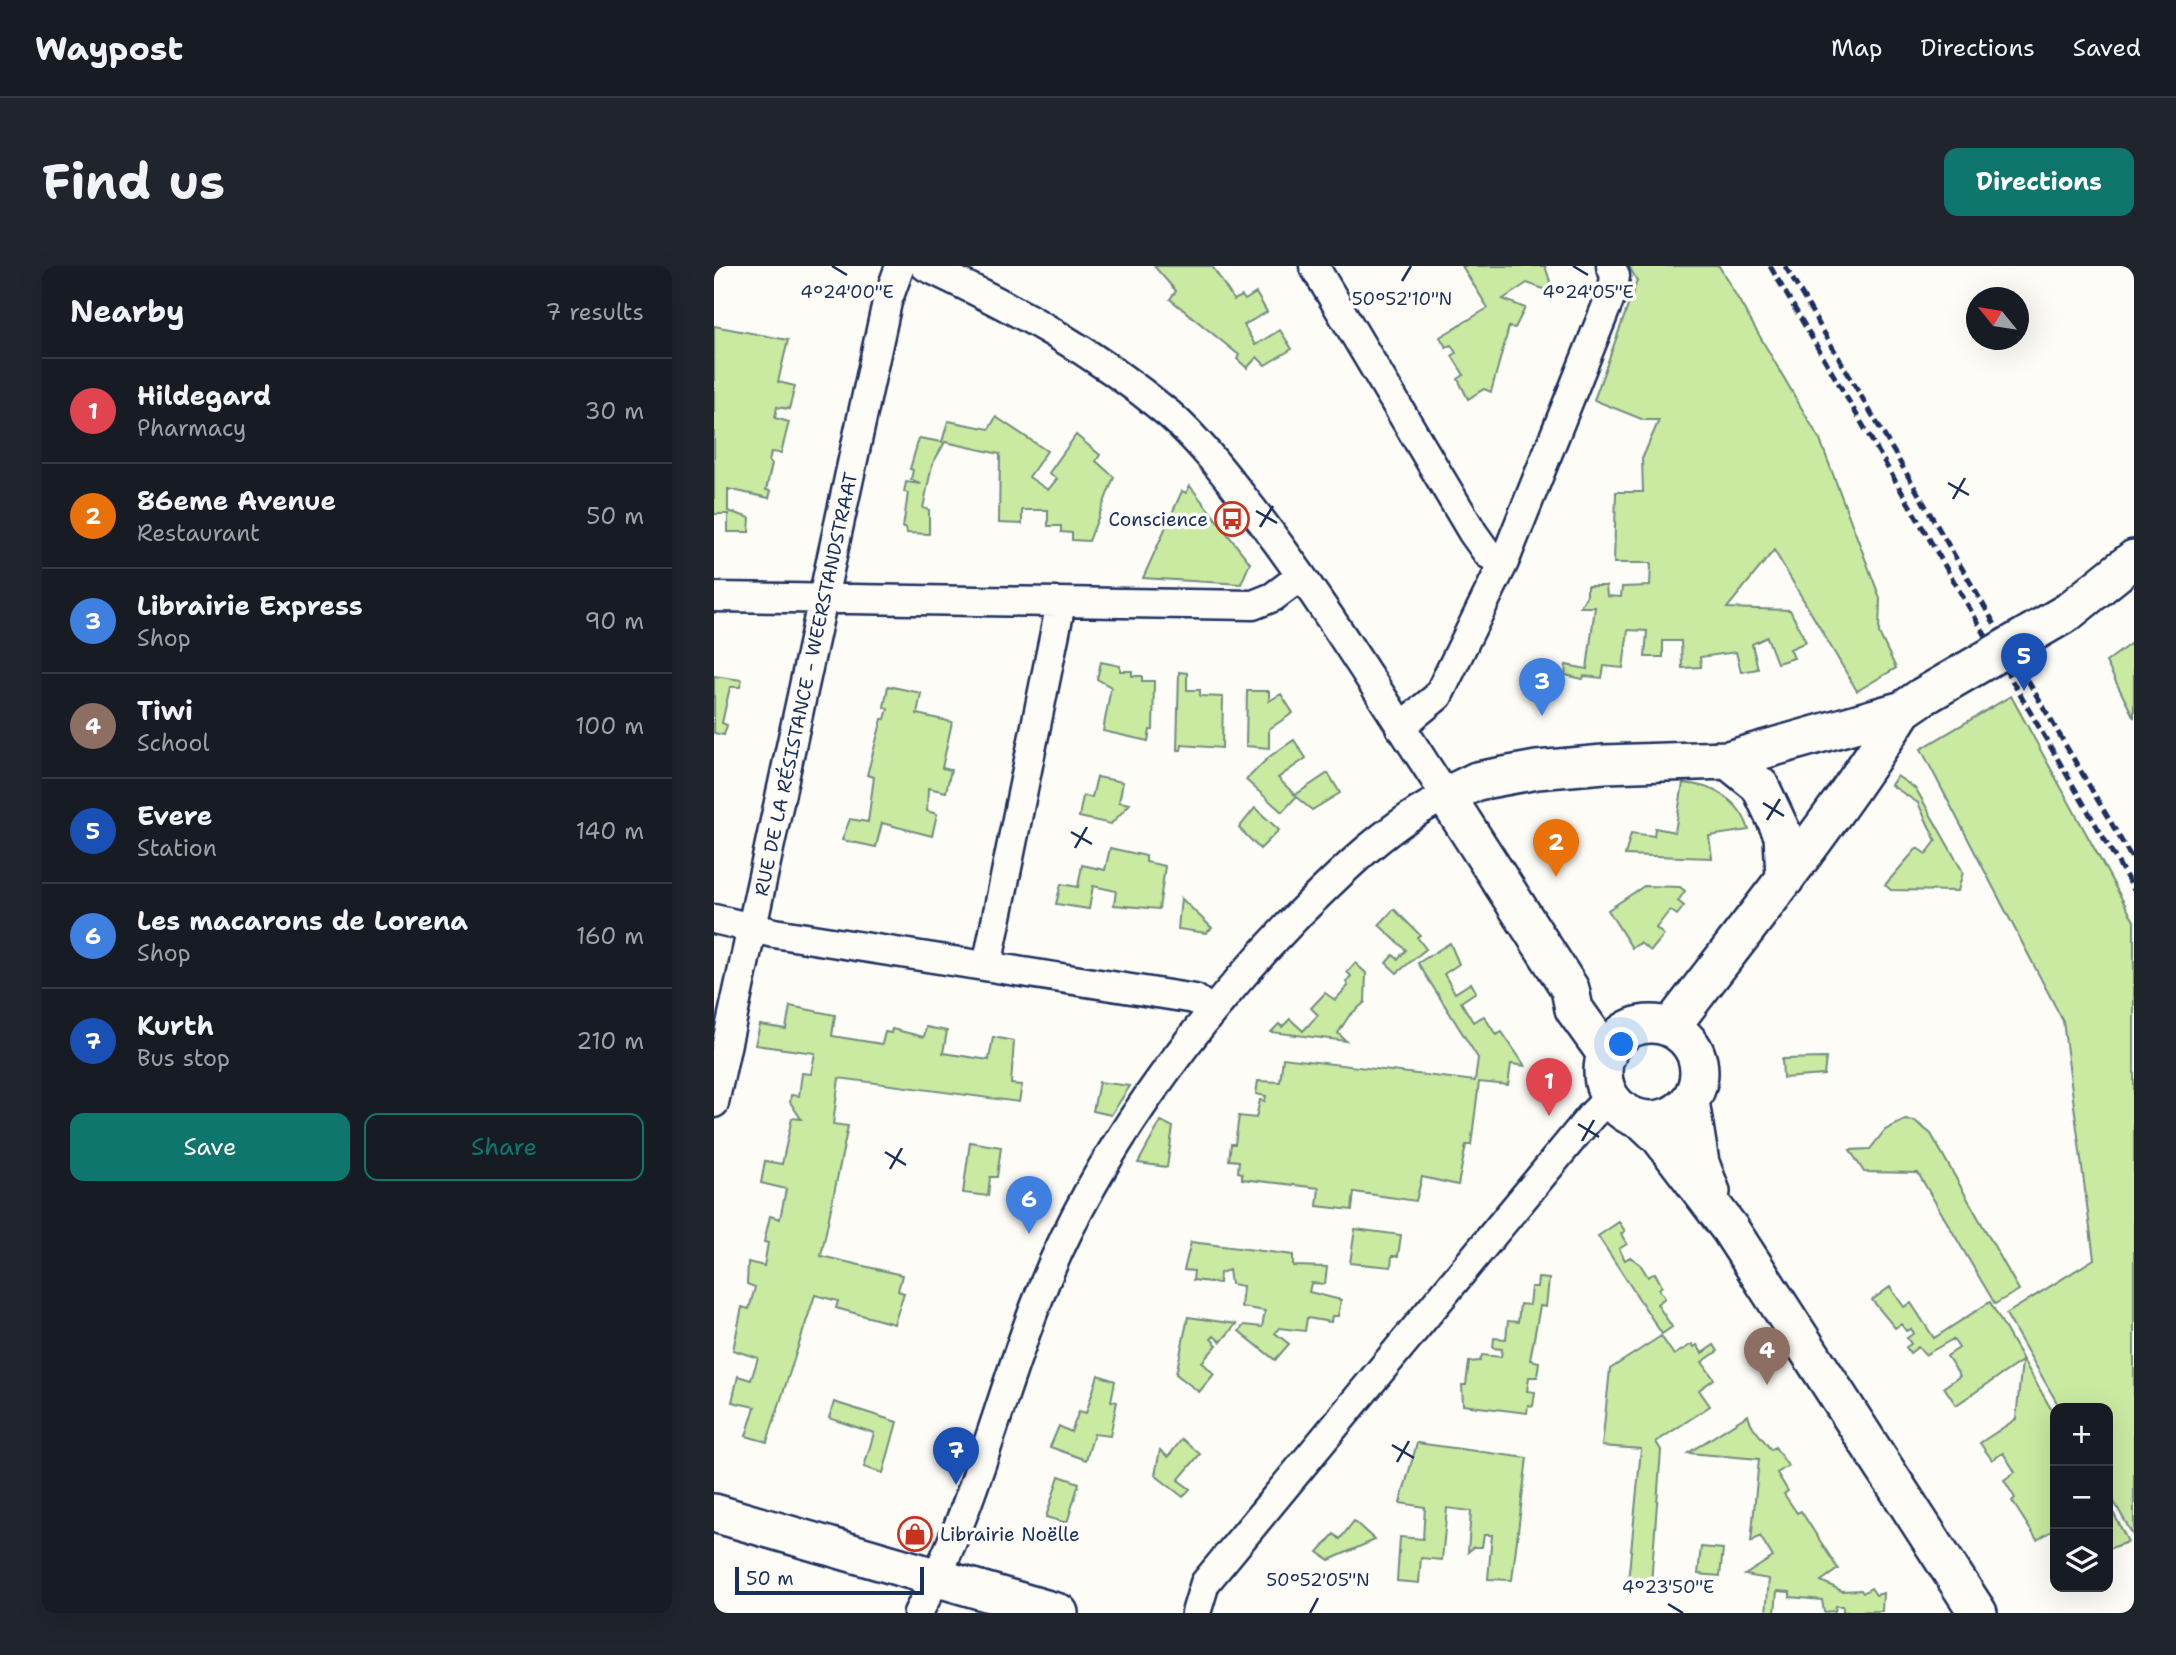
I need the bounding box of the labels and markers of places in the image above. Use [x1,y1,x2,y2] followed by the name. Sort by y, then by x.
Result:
[1213,500,1251,538] bus stop icon: Conscience
[1108,507,1208,532] place label: Conscience
[2001,633,2047,691] pin: 5
[1519,658,1565,716] pin: 3
[1533,819,1579,877] pin: 2
[1526,1058,1572,1116] pin: 1
[1006,1176,1052,1234] pin: 6
[1744,1327,1790,1385] pin: 4
[933,1427,979,1485] pin: 7
[896,1515,934,1553] shop icon: Librairie Noëlle
[940,1522,1080,1547] place label: Librairie Noëlle

